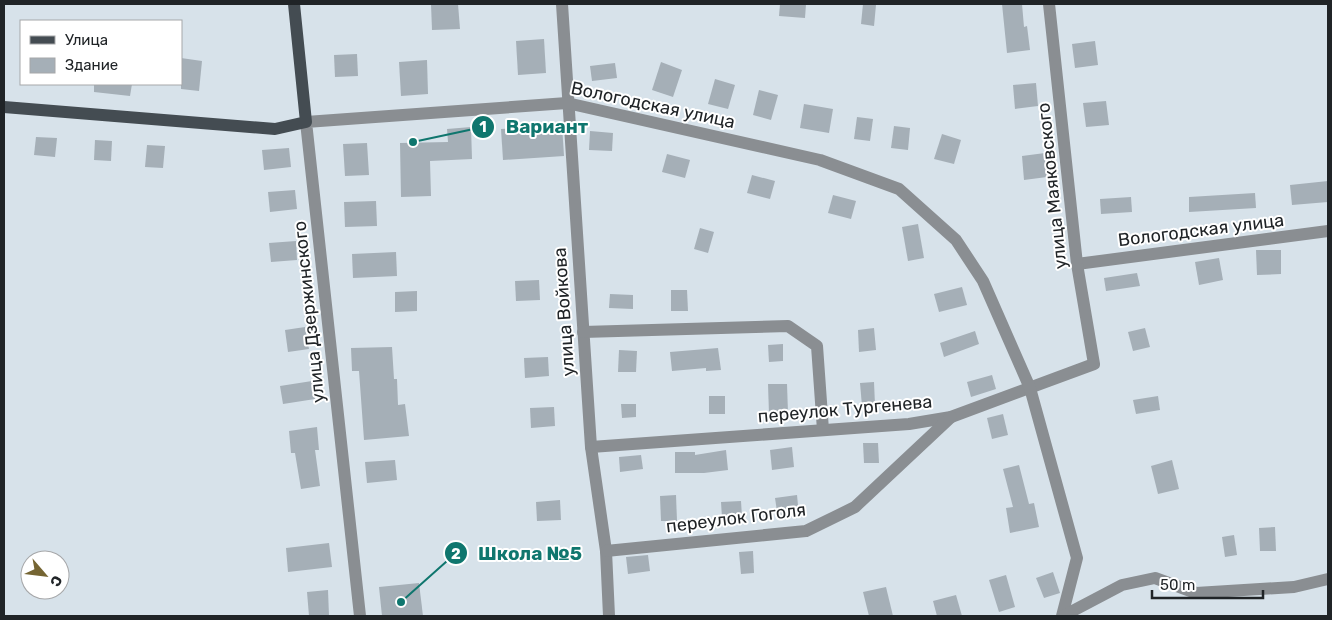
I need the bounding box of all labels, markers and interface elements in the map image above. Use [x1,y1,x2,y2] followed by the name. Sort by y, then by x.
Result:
[20,20,182,85] legend
[65,31,108,49] text: Улица
[65,56,118,74] text: Здание
[569,77,737,133] street label: Вологодская улица
[1032,102,1072,270] street label: улица Маяковского
[471,110,598,144] callout: Вариант
[506,115,589,138] text: Вариант
[479,118,487,136] text: 1
[1117,209,1285,251] street label: Вологодская улица
[289,220,329,404] street label: улица Дзержинского
[549,247,579,377] street label: улица Войкова
[757,390,933,428] street label: переулок Тургенева
[665,499,807,537] street label: переулок Гоголя
[443,536,592,570] callout: Школа №5
[478,542,582,565] text: Школа №5
[451,545,461,563] text: 2
[20,550,70,600] north arrow
[1152,568,1263,600] scale bar
[46,573,66,589] text: С
[1160,576,1195,594] text: 50 m

